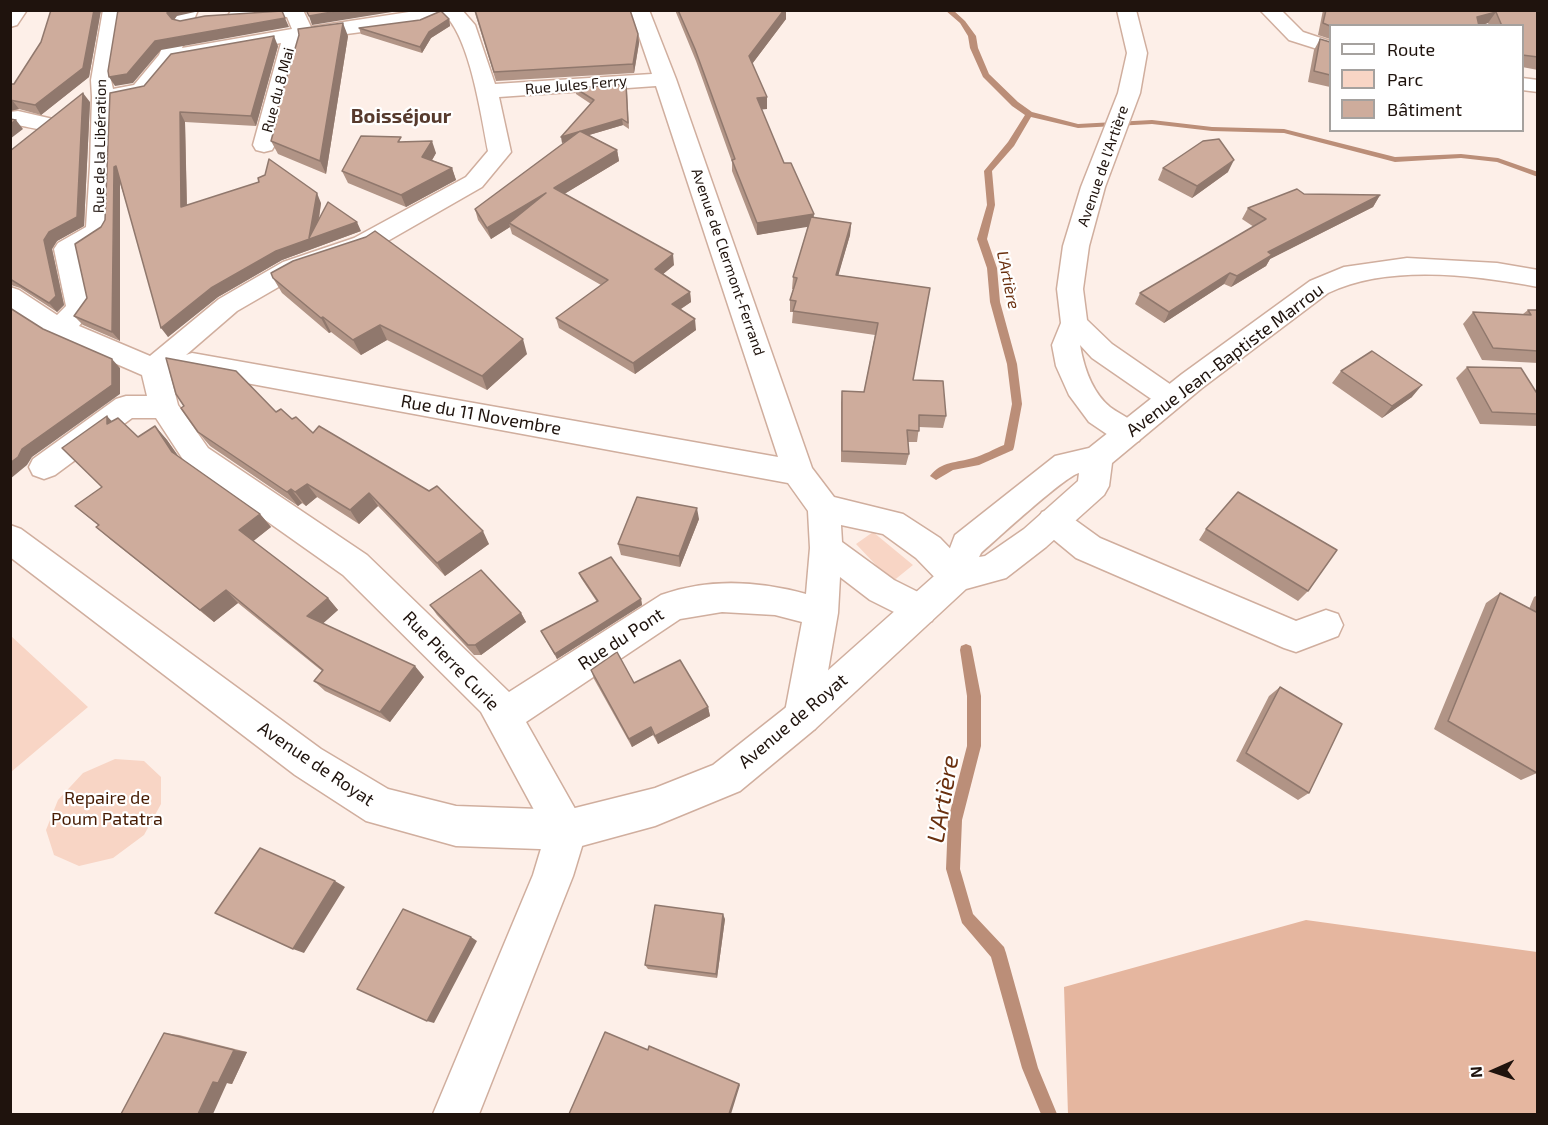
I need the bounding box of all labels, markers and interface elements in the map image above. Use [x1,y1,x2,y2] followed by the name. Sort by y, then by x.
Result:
[1329,24,1524,132] legend
[1387,38,1435,60] text: Route
[258,46,298,134] street label: Rue du 8 Mai
[1387,68,1423,90] text: Parc
[524,72,628,98] street label: Rue Jules Ferry
[90,79,110,213] street label: Rue de la Libération
[1387,98,1462,120] text: Bâtiment
[1074,103,1132,229] street label: Avenue de l'Artière
[351,104,451,128] district label: Boisséjour
[687,166,769,358] street label: Avenue de Clermont-Ferrand
[992,249,1024,311] water label: L'Artière
[1122,279,1328,441] street label: Avenue Jean-Baptiste Marrou
[399,390,563,440] street label: Rue du 11 Novembre
[574,603,668,675] street label: Rue du Pont
[398,607,504,715] street label: Rue Pierre Curie
[734,669,852,773] street label: Avenue de Royat
[254,717,378,811] street label: Avenue de Royat
[921,753,965,845] water label: L'Artière
[51,787,163,830] park label: Repaire de Poum Patatra
[1464,1041,1524,1101] north arrow
[1466,1066,1485,1078] text: N

